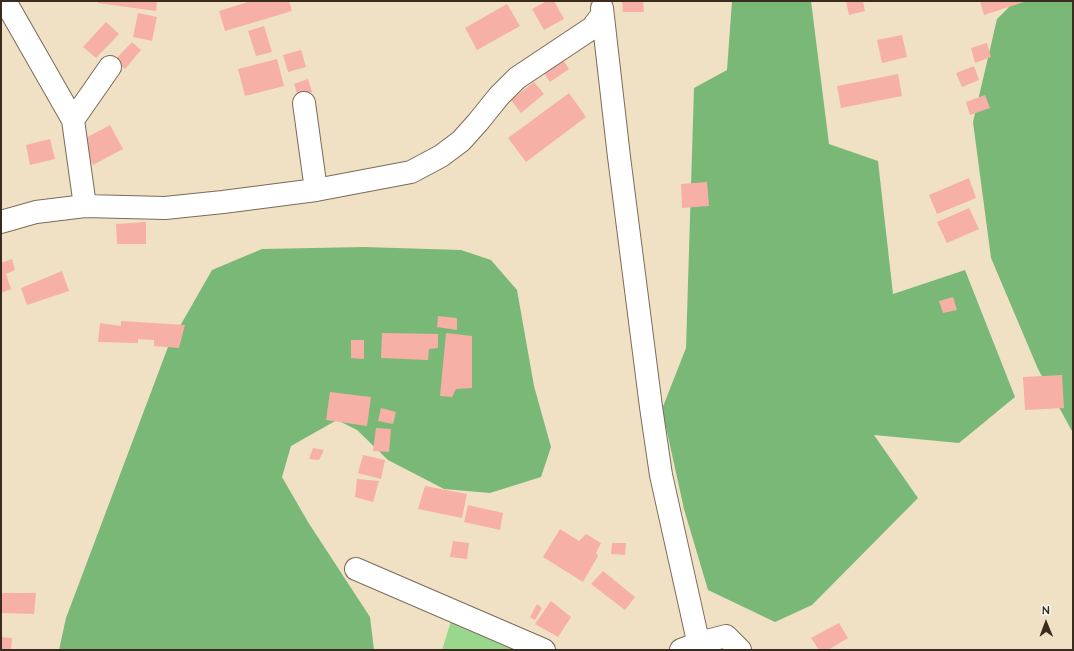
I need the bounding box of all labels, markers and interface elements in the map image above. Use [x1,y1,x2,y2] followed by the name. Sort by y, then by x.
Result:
[1026,603,1066,643] north arrow
[1042,603,1049,618] text: N

